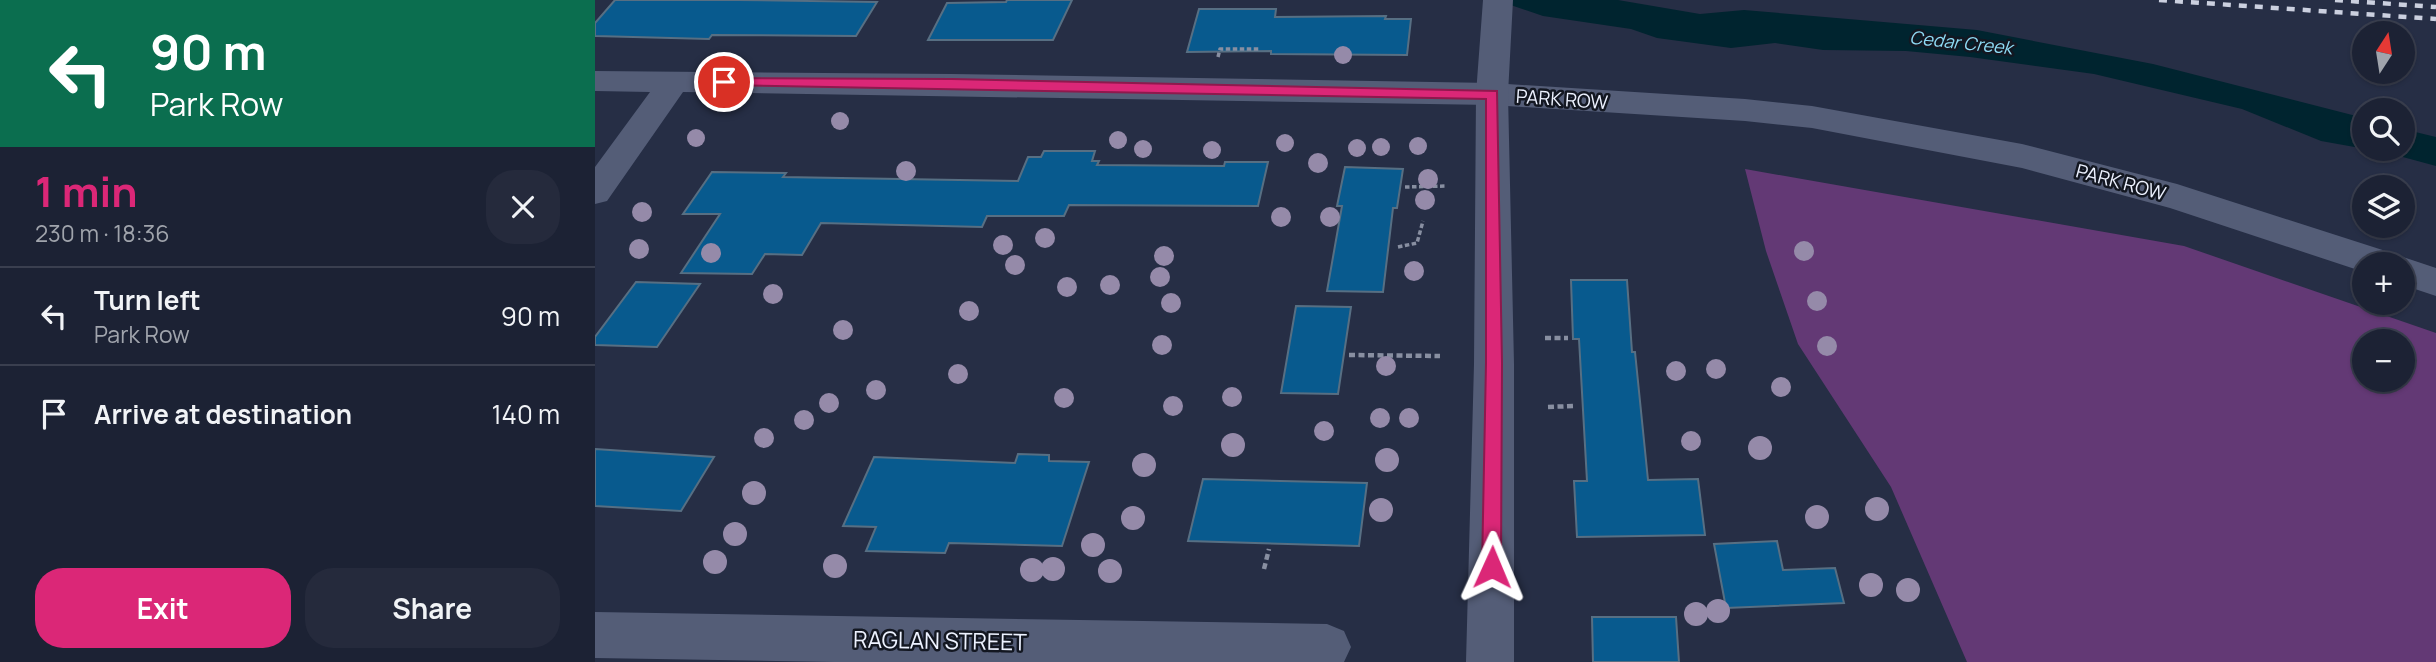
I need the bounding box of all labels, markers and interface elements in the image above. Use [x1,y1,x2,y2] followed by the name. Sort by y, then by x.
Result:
[150,18,267,85] text: 90 m
[2352,21,2415,84] north arrow
[2352,21,2415,392] map controls
[1908,25,2017,60] water label: Cedar Creek
[35,28,126,119] icon: left
[694,52,754,112] pin
[705,63,743,101] icon: arrive
[150,82,283,126] text: Park Row
[1515,83,1609,115] street label: PARK ROW
[2352,98,2415,161] button: search
[2073,158,2169,207] street label: PARK ROW
[35,162,138,220] text: 1 min
[486,170,560,244] button: close
[2352,175,2415,238] button: layers
[35,217,170,249] text: 230 m · 18:36
[2352,252,2415,315] button: +
[94,282,201,318] text: Turn left
[35,297,73,335] icon: left
[501,298,560,334] text: 90 m
[94,318,190,350] text: Park Row
[2352,329,2415,392] button: −
[35,395,73,433] icon: arrive
[94,396,352,432] text: Arrive at destination
[491,396,560,432] text: 140 m
[1455,530,1529,604] position arrow
[35,568,291,648] button: Exit
[305,568,560,648] button: Share
[853,622,1027,658] street label: RAGLAN STREET

